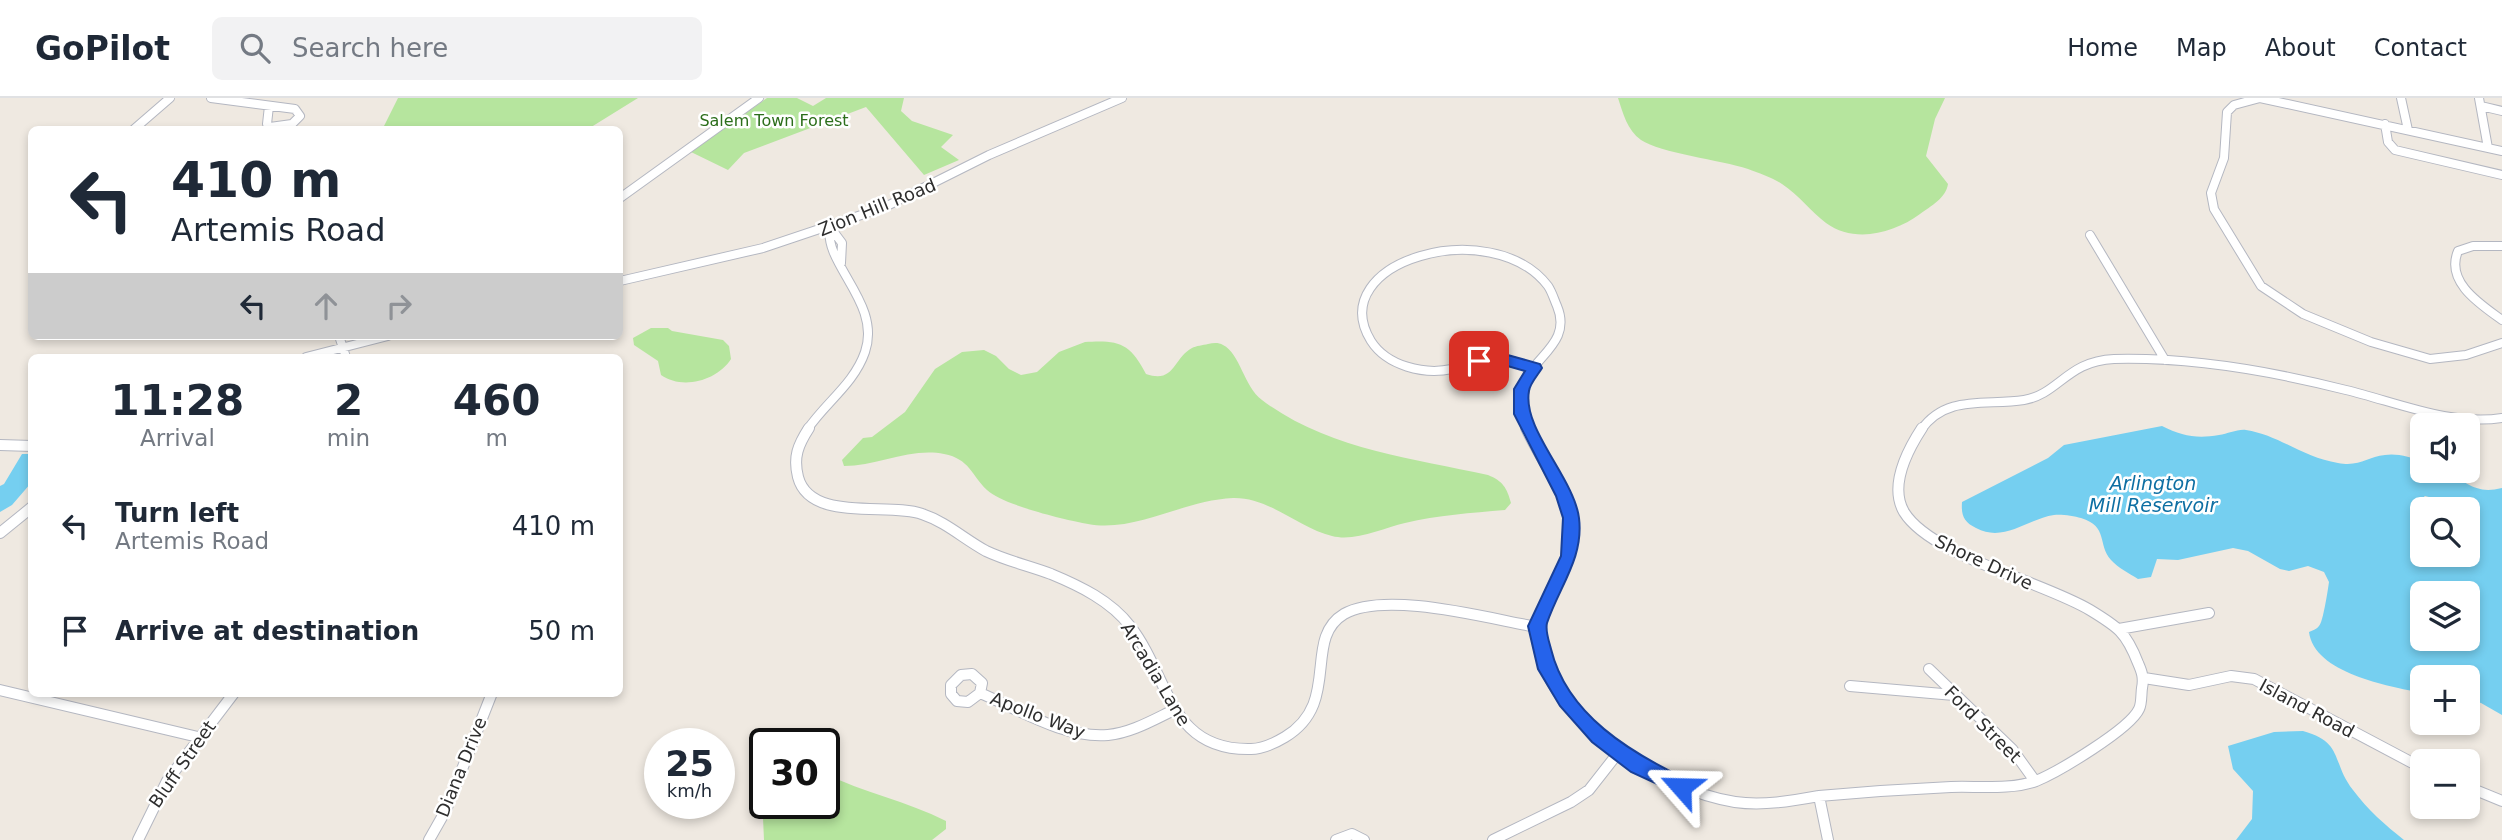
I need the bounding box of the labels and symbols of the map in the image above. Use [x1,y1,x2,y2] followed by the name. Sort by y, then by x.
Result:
[699,111,849,130] park label: Salem Town Forest
[815,174,939,240] street label: Zion Hill Road
[1449,331,1509,391] pin
[2089,472,2218,516] water label: Arlington Mill Reservoir
[1932,530,2036,594] street label: Shore Drive
[1117,618,1195,730] street label: Arcadia Lane
[2256,674,2358,742] street label: Island Road
[1940,681,2026,767] street label: Ford Street
[988,687,1089,743] street label: Apollo Way
[431,714,491,820] street label: Diana Drive
[144,716,220,812] street label: Bluff Street
[749,728,840,819] speed limit sign: 30
[1644,750,1718,824] position arrow

